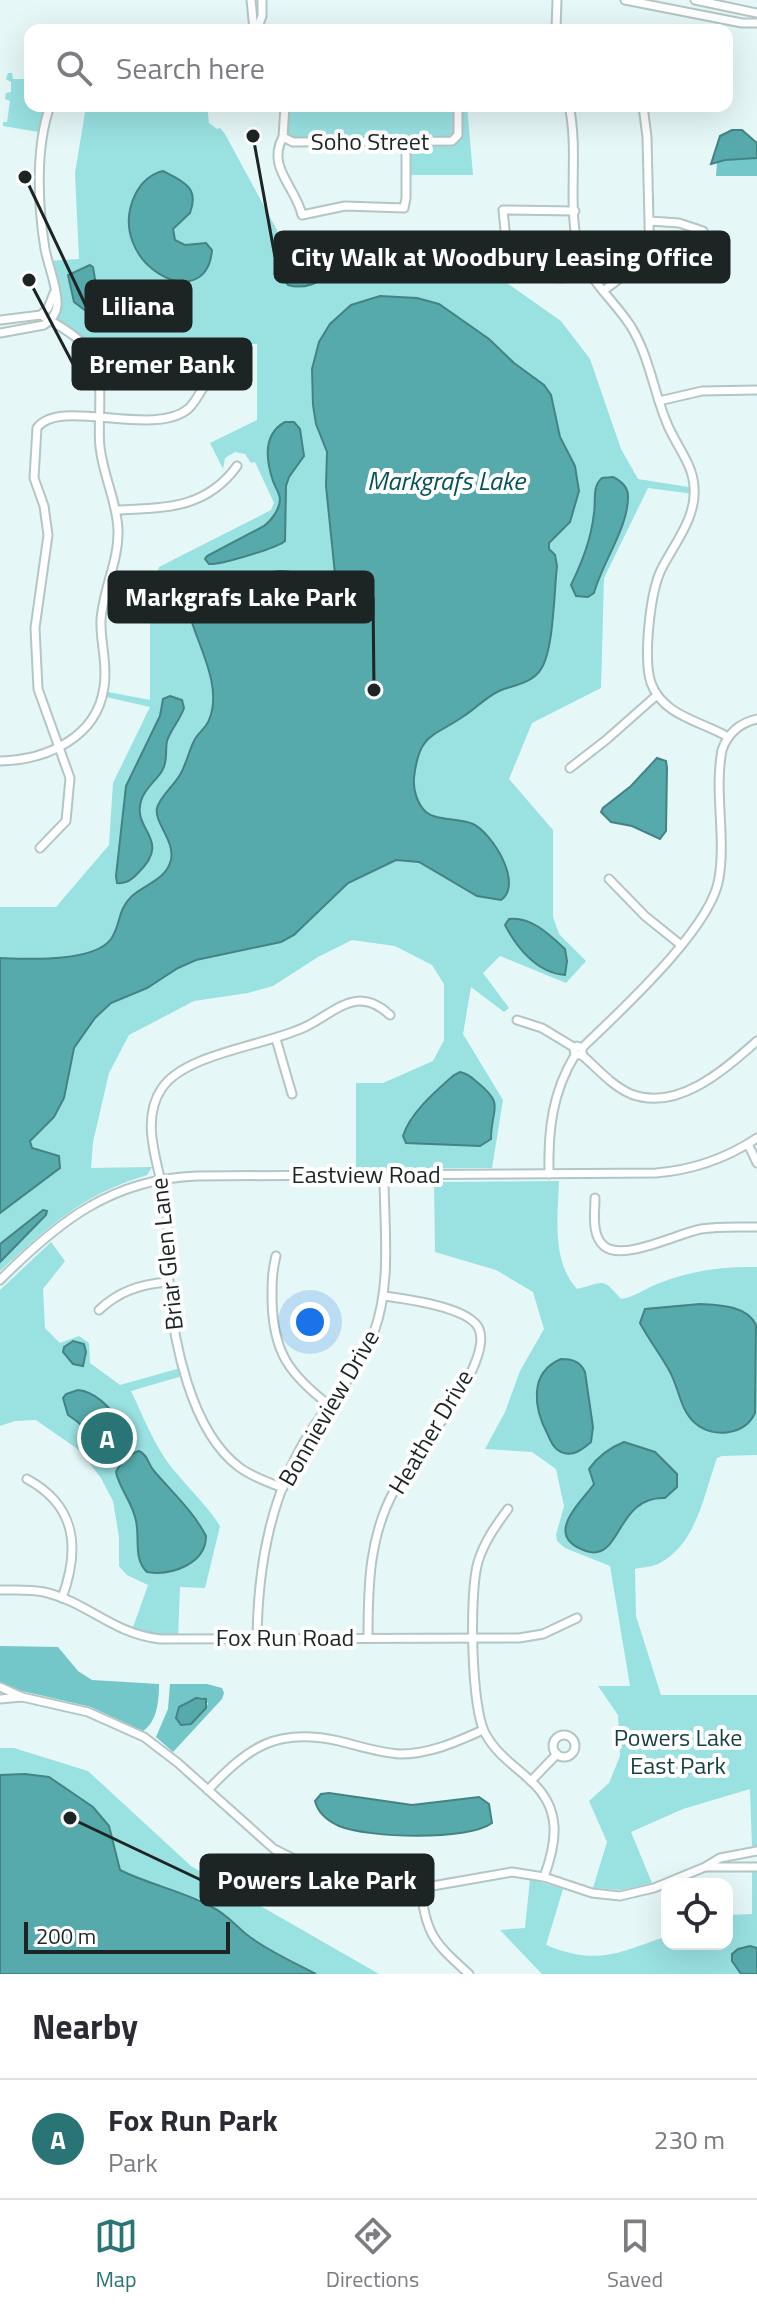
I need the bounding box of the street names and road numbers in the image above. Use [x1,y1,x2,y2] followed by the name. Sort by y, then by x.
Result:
[311,123,430,159] street label: Soho Street
[291,1156,441,1192] street label: Eastview Road
[140,1176,192,1332] street label: Briar Glen Lane
[269,1323,388,1492] street label: Bonnieview Drive
[379,1362,482,1501] street label: Heather Drive
[216,1619,354,1655] street label: Fox Run Road

